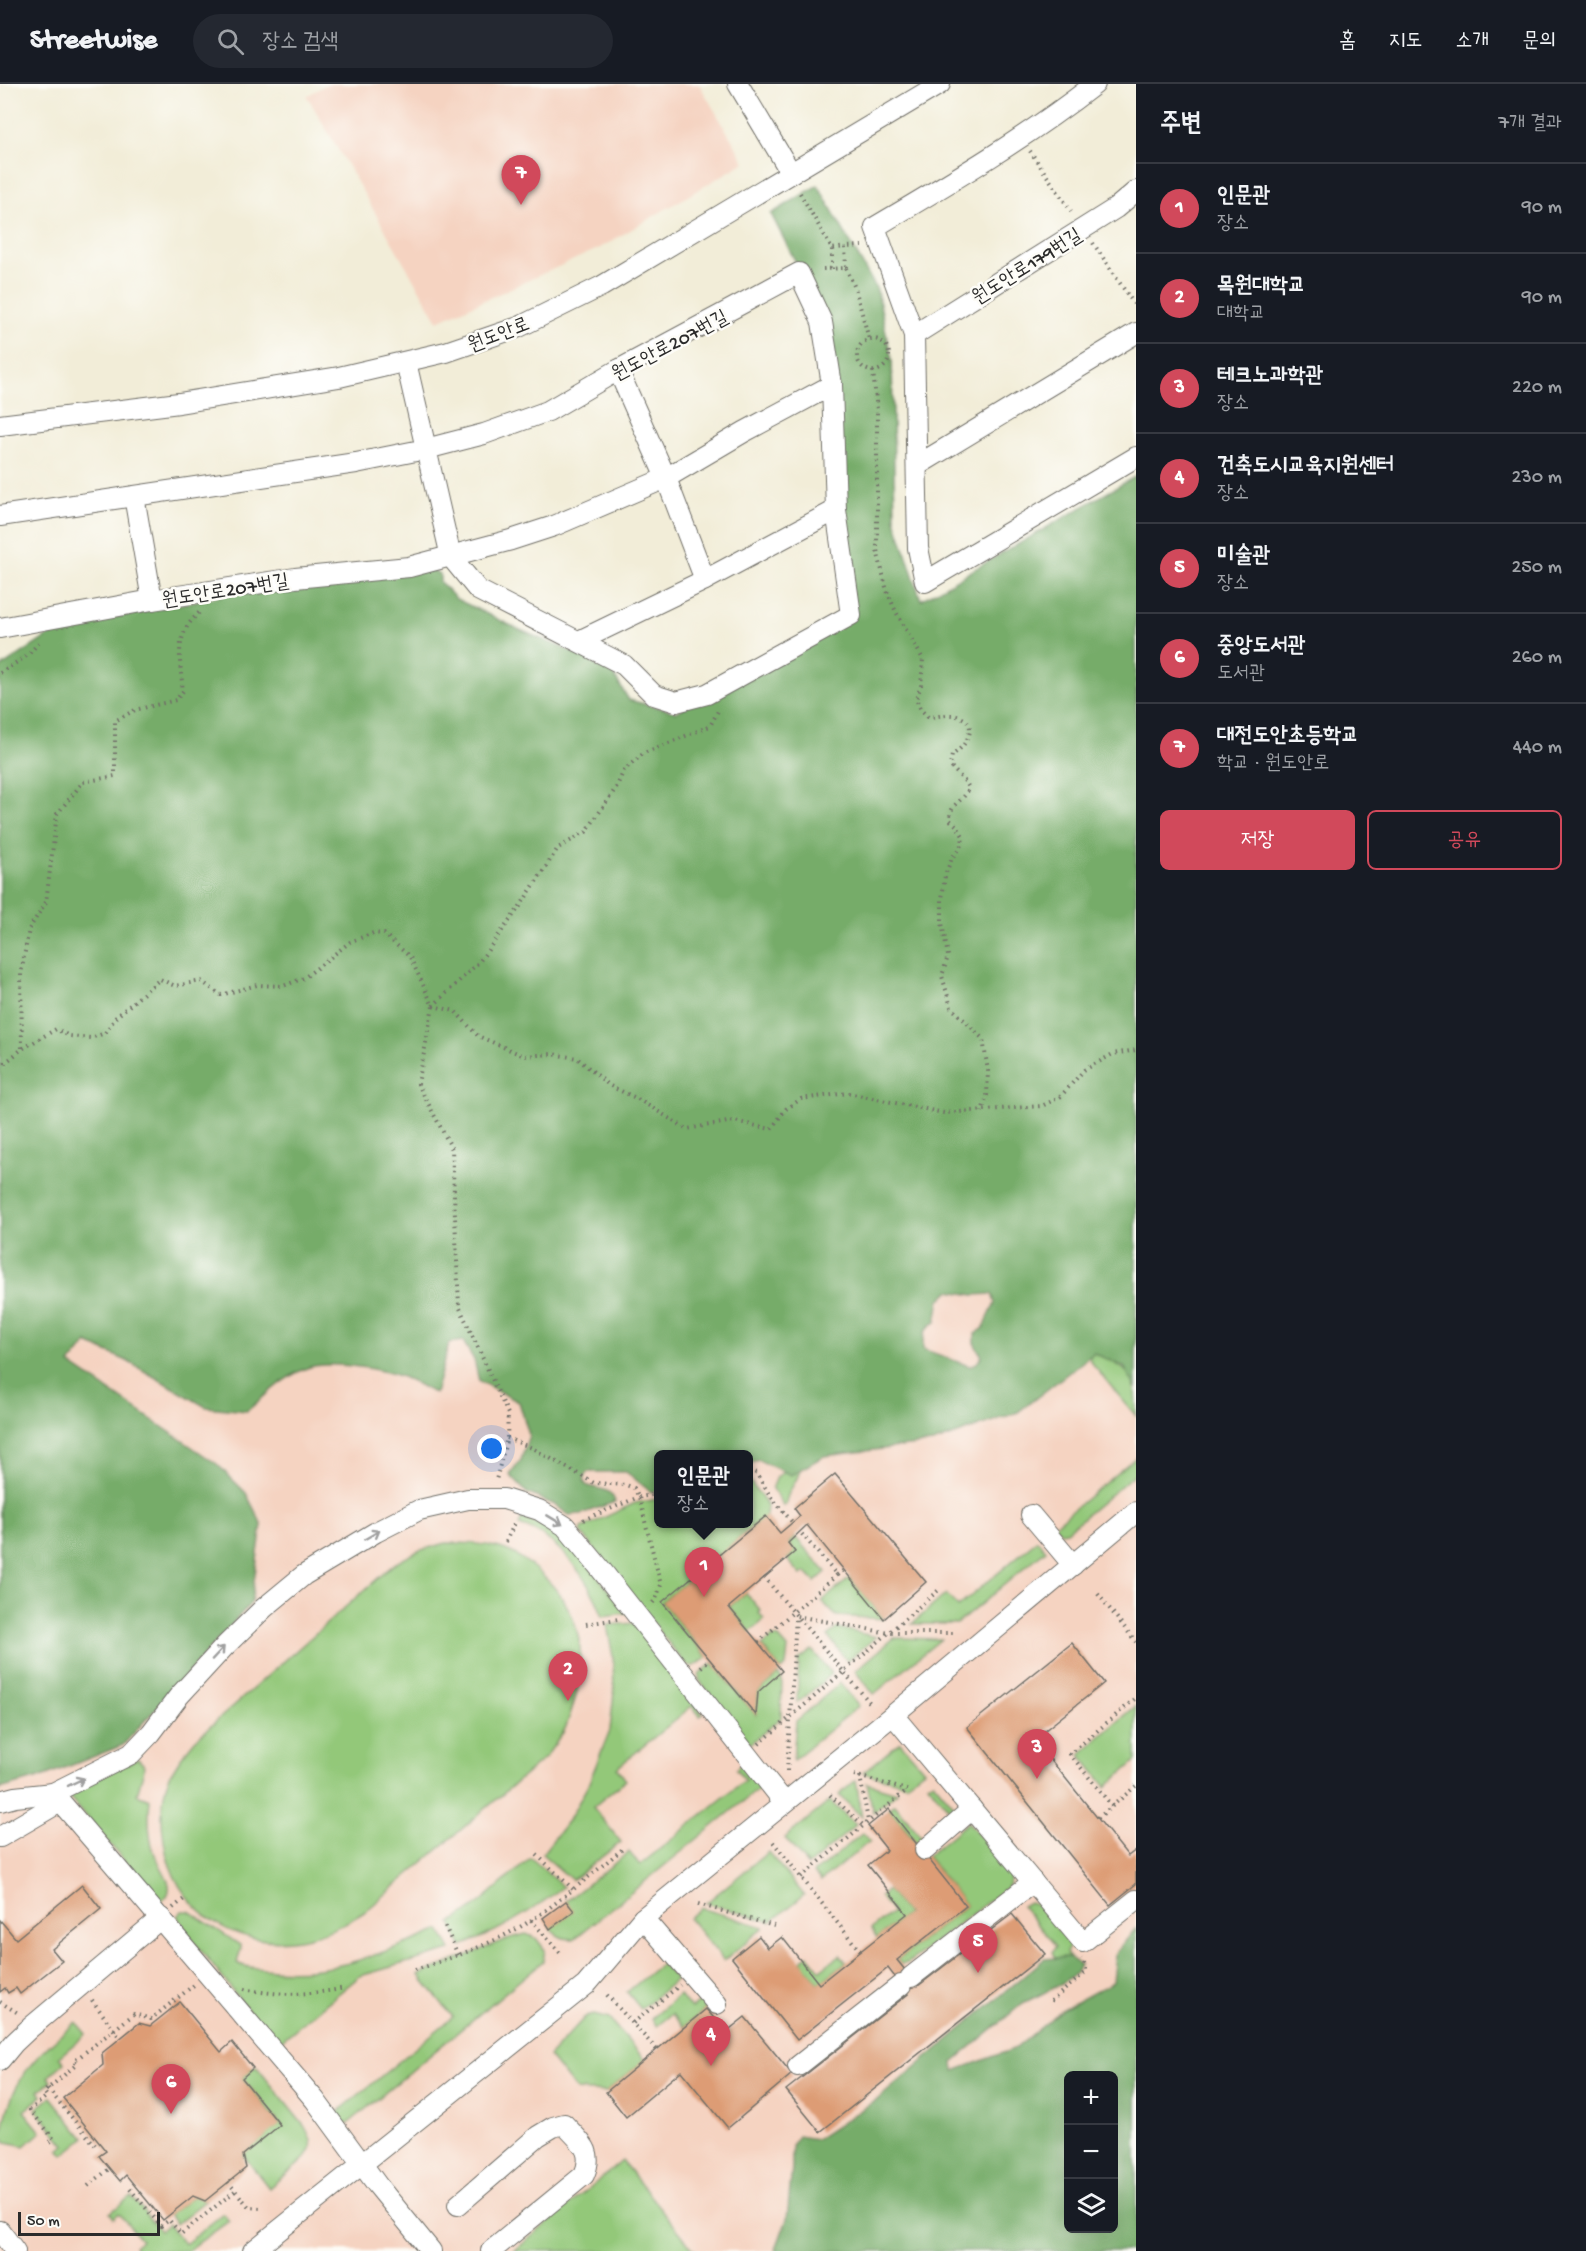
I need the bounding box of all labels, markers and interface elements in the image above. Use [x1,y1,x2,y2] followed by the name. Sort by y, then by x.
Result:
[193,14,613,68] search box
[30,25,157,58] text: Streetwise
[214,25,247,58] icon: search
[262,30,338,56] text: 장소 검색
[1339,30,1356,55] text: 홈
[1389,30,1422,55] text: 지도
[1455,30,1489,55] text: 소개
[1522,30,1556,55] text: 문의
[1160,110,1202,141] text: 주변
[1499,113,1562,136] text: 7개 결과
[502,156,540,205] pin: 7
[1217,184,1270,210] text: 인문관
[1175,197,1184,220] text: 1
[1522,197,1562,220] text: 90 m
[1217,213,1249,236] text: 장소
[969,225,1087,311] street label: 원도안로179번길
[1217,274,1306,300] text: 목원대학교
[1175,287,1184,310] text: 2
[1522,287,1562,310] text: 90 m
[1217,303,1265,326] text: 대학교
[609,307,733,387] street label: 원도안로207번길
[465,314,533,359] street label: 원도안로
[1217,364,1323,390] text: 테크노과학관
[1174,377,1185,400] text: 3
[1512,377,1562,400] text: 220 m
[1217,393,1249,416] text: 장소
[1217,454,1394,480] text: 건축도시교육지원센터
[1175,467,1184,490] text: 4
[1512,467,1562,490] text: 230 m
[1217,483,1249,506] text: 장소
[1217,544,1270,570] text: 미술관
[1174,557,1185,580] text: 5
[1511,557,1562,580] text: 250 m
[160,571,291,614] street label: 원도안로207번길
[1217,573,1249,596] text: 장소
[1217,634,1306,660] text: 중앙도서관
[1174,647,1185,670] text: 6
[1512,647,1562,670] text: 260 m
[1217,663,1265,686] text: 도서관
[1217,724,1359,750] text: 대전도안초등학교
[1174,737,1185,760] text: 7
[1513,737,1562,760] text: 440 m
[1217,753,1329,776] text: 학교 · 원도안로
[1160,810,1355,870] button: 저장
[1367,810,1562,870] button: 공유
[477,1434,506,1463] your location
[654,1450,753,1528] popup
[677,1465,730,1491] text: 인문관
[677,1494,709,1517] text: 장소
[546,1514,563,1526] one-way arrow
[363,1528,380,1540] one-way arrow
[684,1548,724,1597] pin: 1
[211,1646,225,1661] one-way arrow
[548,1652,588,1701] pin: 2
[1018,1730,1056,1779] pin: 3
[67,1775,85,1787] one-way arrow
[958,1924,998,1973] pin: 5
[692,2016,730,2066] pin: 4
[152,2064,190,2114] pin: 6
[1064,2071,1118,2233] map controls
[1064,2071,1118,2125] button: +
[1064,2125,1118,2179] button: −
[1064,2179,1118,2233] button: layers
[18,2209,160,2236] scale bar
[27,2213,60,2232] text: 50 m

